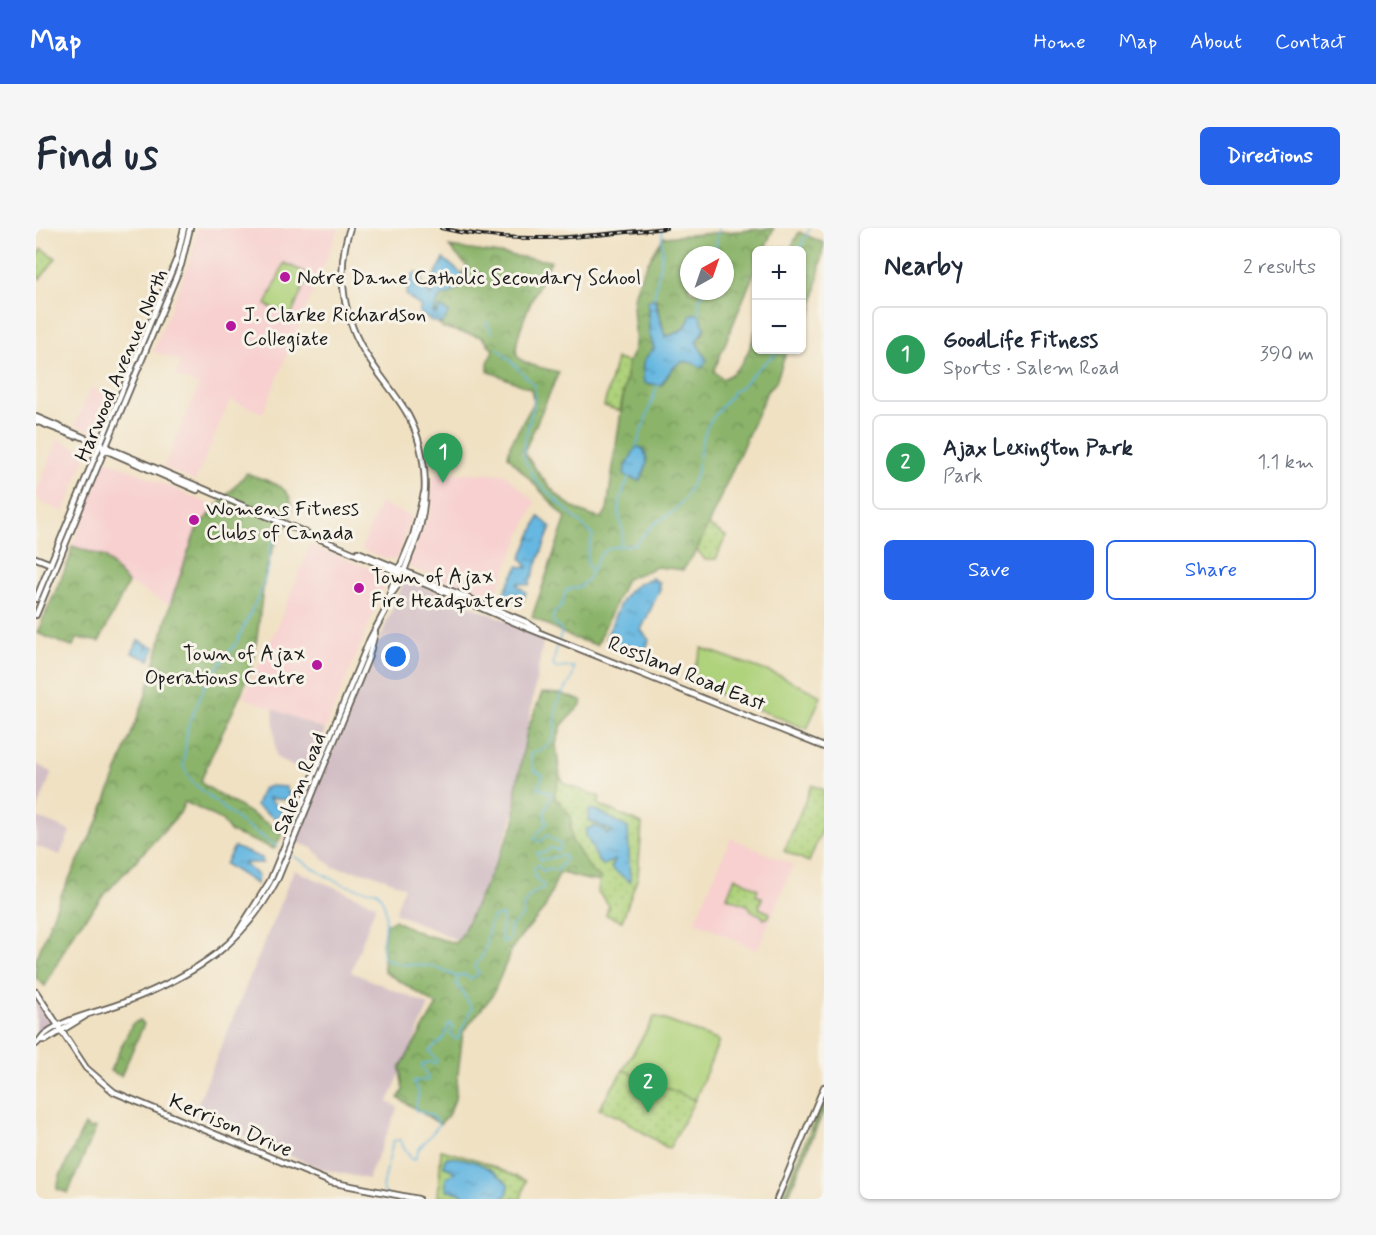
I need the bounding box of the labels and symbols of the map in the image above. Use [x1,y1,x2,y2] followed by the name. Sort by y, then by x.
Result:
[680,246,734,300] north arrow
[297,264,641,292] place label: Notre Dame Catholic Secondary School
[69,265,175,466] street label: Harwood Avenue North
[278,270,292,284] marker: Notre Dame Catholic Secondary School
[243,301,426,353] place label: J. Clarke Richardson Collegiate
[224,319,238,333] marker: J. Clarke Richardson Collegiate
[424,434,462,483] pin: 1
[206,495,359,547] place label: Womens Fitness Clubs of Canada
[187,513,201,527] marker: Womens Fitness Clubs of Canada
[371,563,523,615] place label: Town of Ajax Fire Headquaters
[352,581,366,595] marker: Town of Ajax Fire Headquaters
[604,630,770,719] street label: Rossland Road East
[144,640,305,692] place label: Town of Ajax Operations Centre
[381,642,410,671] your location
[310,658,324,672] marker: Town of Ajax Operations Centre
[267,728,333,839] street label: Salem Road
[628,1064,668,1113] pin: 2
[165,1087,297,1164] street label: Kerrison Drive

